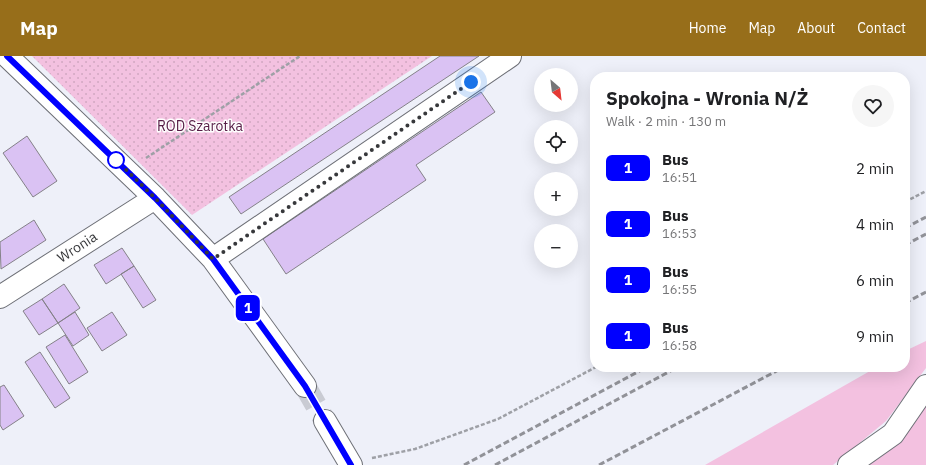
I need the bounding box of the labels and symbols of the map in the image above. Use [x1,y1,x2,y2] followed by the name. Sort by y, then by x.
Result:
[534,68,578,112] north arrow
[461,72,481,92] your location
[157,117,244,135] park label: ROD Szarotka
[107,151,125,169] unlabelled marker
[54,227,101,267] street label: Wronia
[235,295,261,321] line badge: 1

